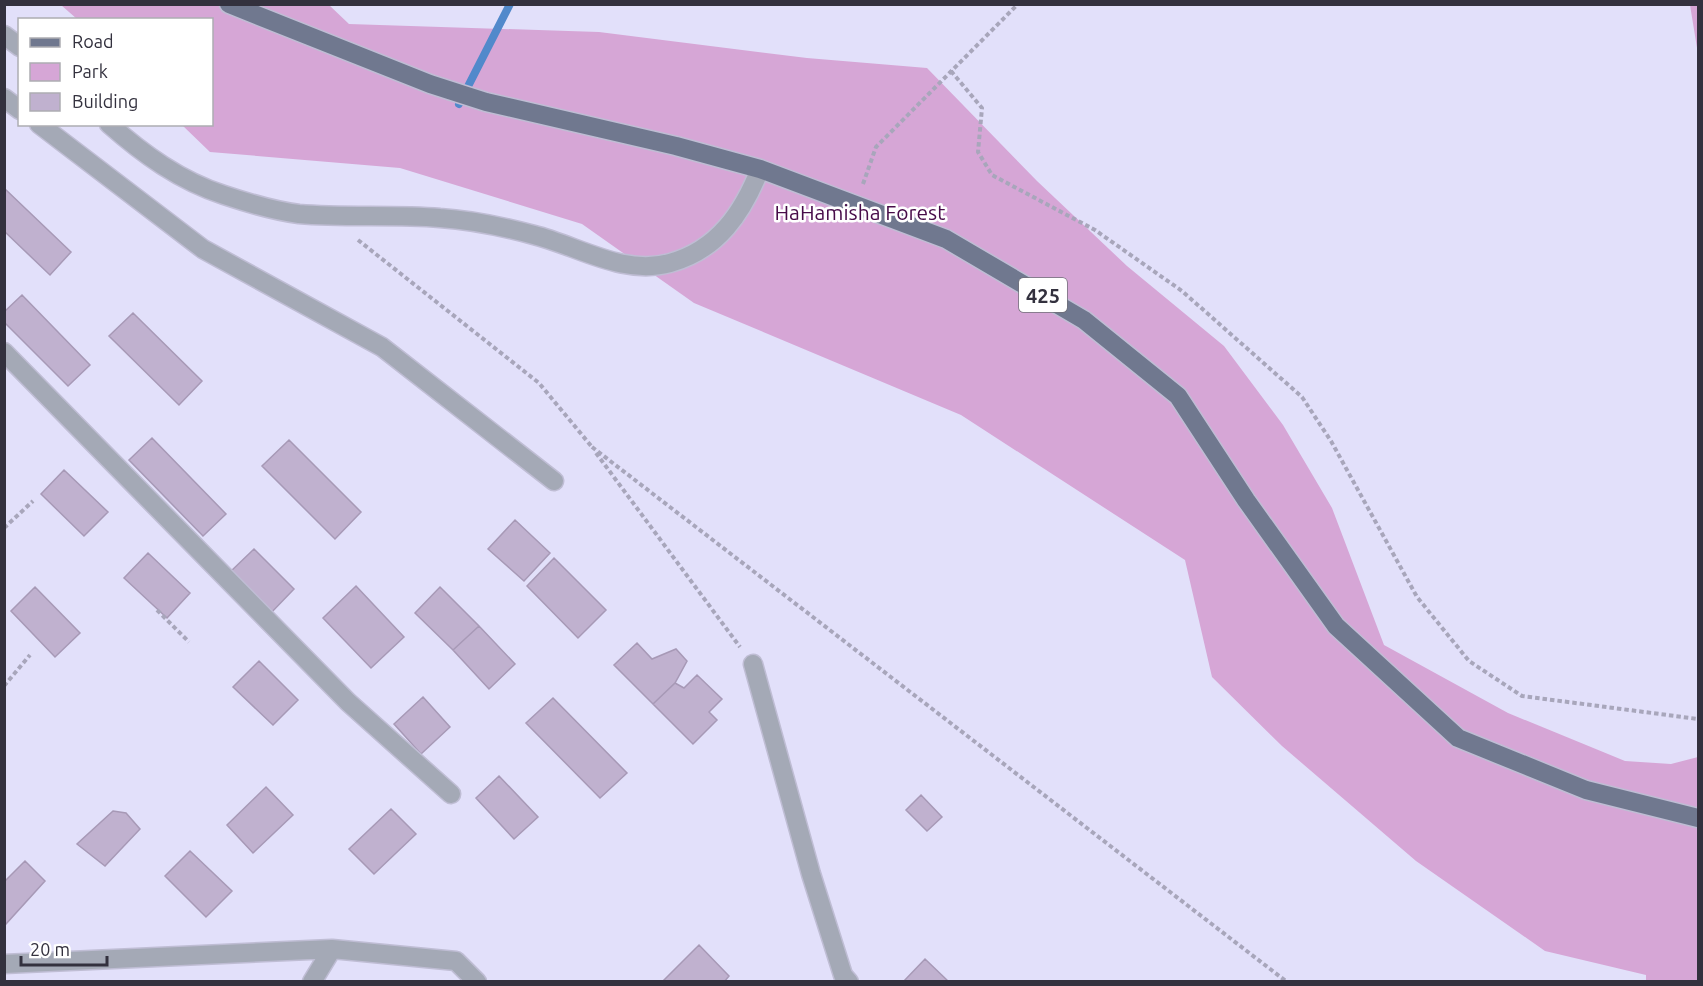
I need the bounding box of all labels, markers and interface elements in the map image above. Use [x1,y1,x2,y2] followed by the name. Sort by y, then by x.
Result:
[18,18,213,126] legend
[72,31,114,51] text: Road
[72,61,108,81] text: Park
[72,91,138,111] text: Building
[774,200,946,224] park label: HaHamisha Forest
[1019,278,1067,312] road number: 425
[21,929,106,967] scale bar
[30,939,70,959] text: 20 m

